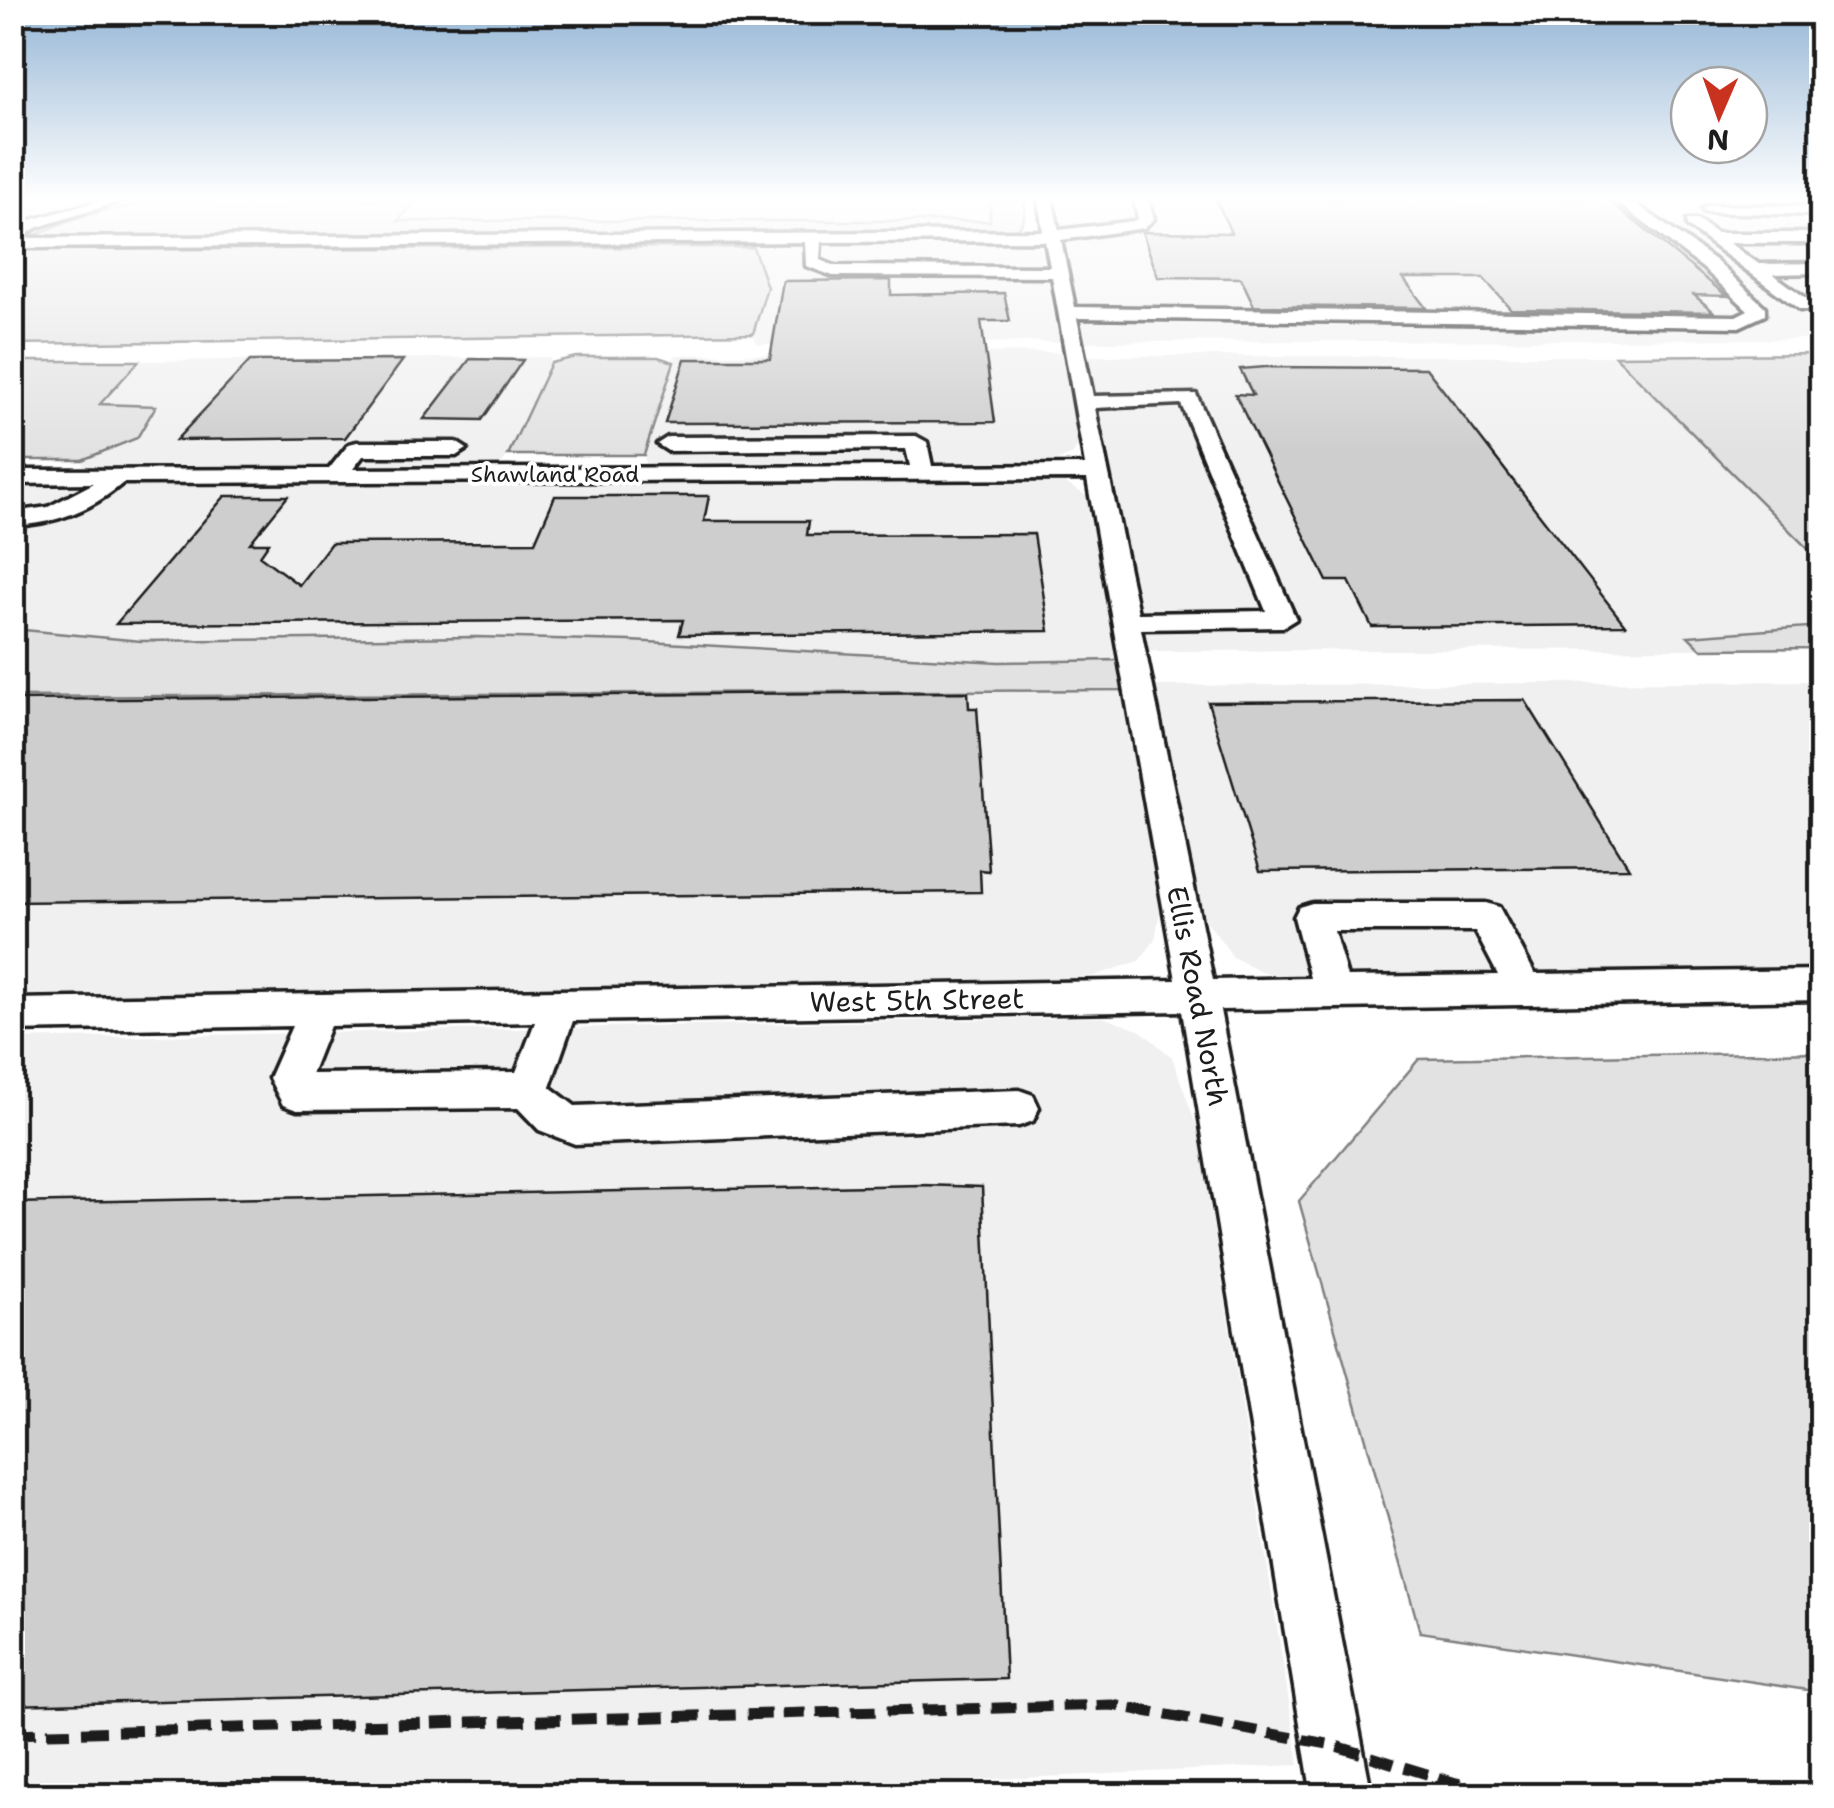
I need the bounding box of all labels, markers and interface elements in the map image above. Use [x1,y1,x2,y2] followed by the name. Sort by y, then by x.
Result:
[1669,65,1769,165] north arrow
[1706,121,1730,159] text: N
[471,460,639,489] street label: Shawland Road
[1158,883,1238,1109] street label: Ellis Road North
[809,979,1025,1021] street label: West 5th Street

